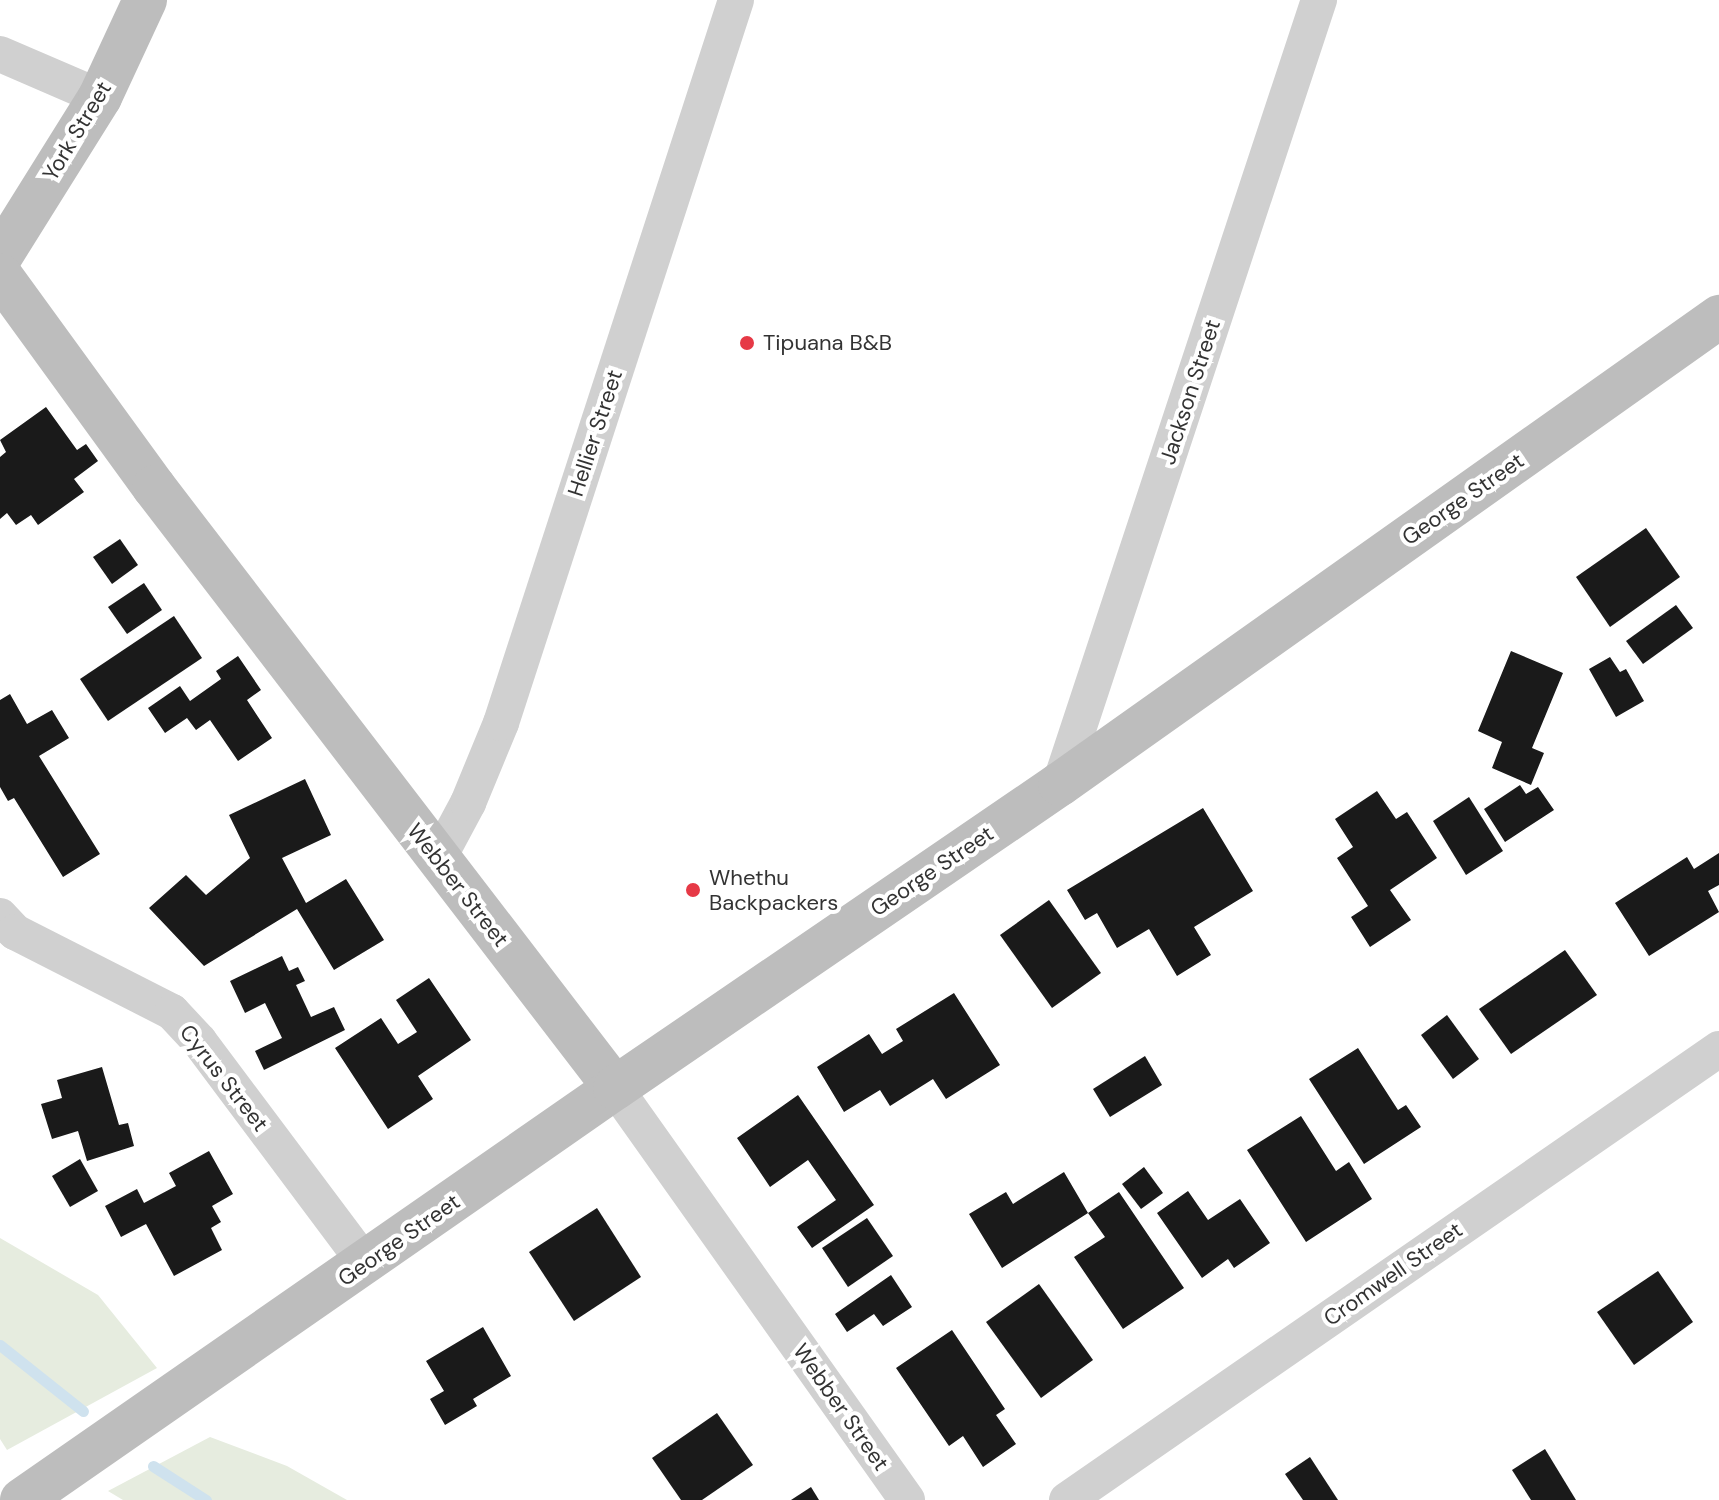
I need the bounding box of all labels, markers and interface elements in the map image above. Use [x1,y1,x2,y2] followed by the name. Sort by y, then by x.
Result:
[37,76,117,186] street label: York Street
[1154,316,1226,468] street label: Jackson Street
[763,330,892,356] place label: Tipuana B&B
[738,334,756,352] marker: Tipuana B&B
[562,366,628,500] street label: Hellier Street
[1397,447,1529,551] street label: George Street
[402,818,514,952] street label: Webber Street
[865,820,999,922] street label: George Street
[709,864,838,916] place label: Whethu Backpackers
[684,881,702,899] marker: Whethu Backpackers
[174,1019,274,1137] street label: Cyrus Street
[333,1188,465,1292] street label: George Street
[1319,1216,1467,1332] street label: Cromwell Street
[787,1338,895,1476] street label: Webber Street

